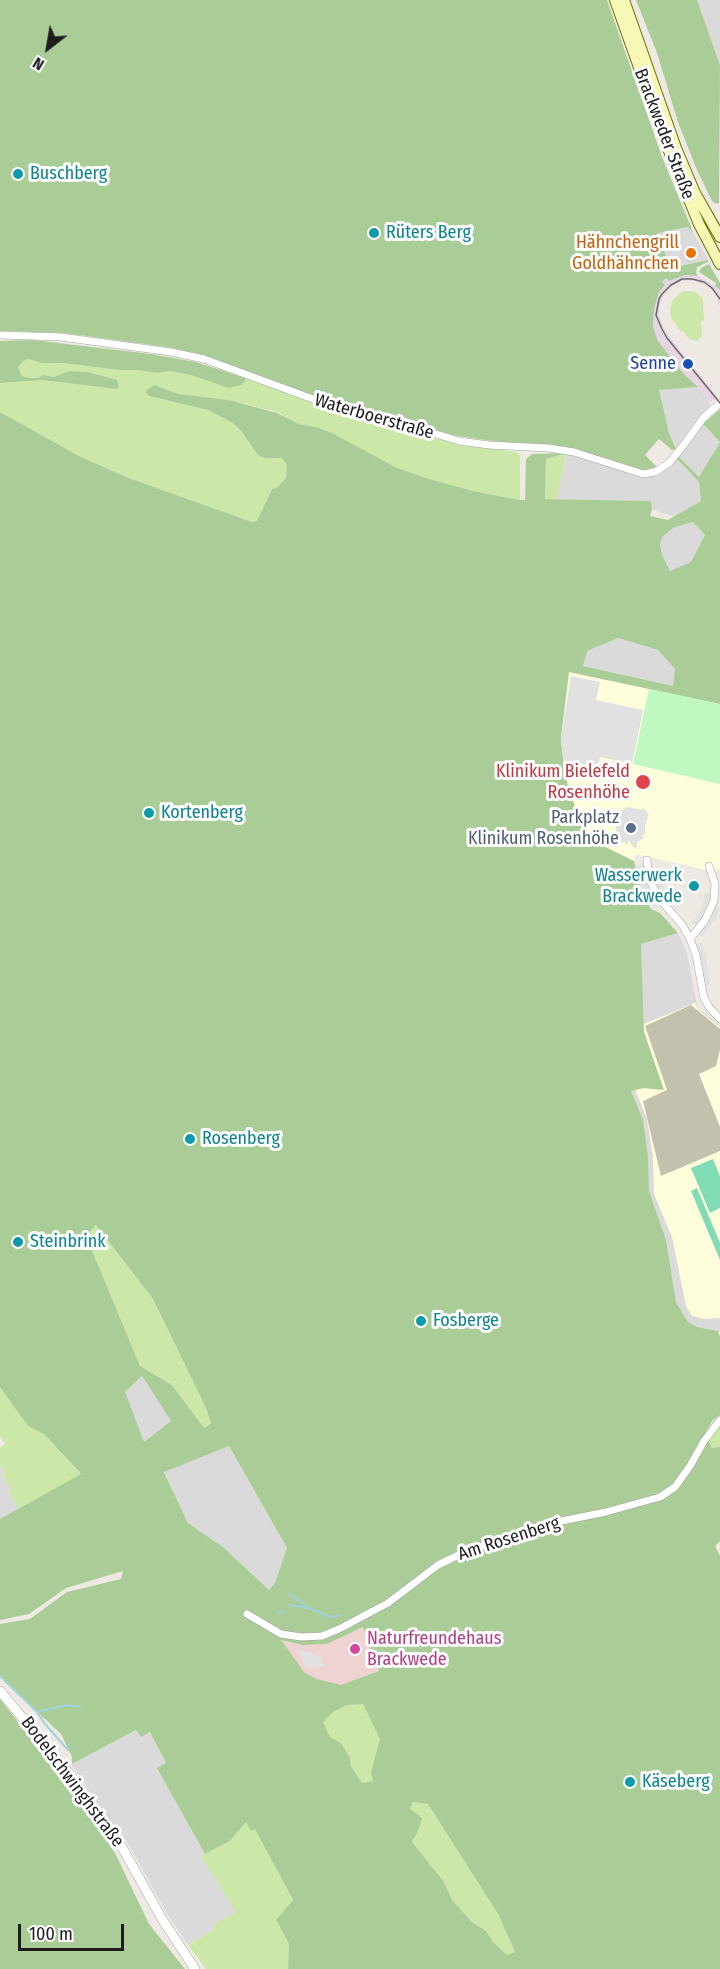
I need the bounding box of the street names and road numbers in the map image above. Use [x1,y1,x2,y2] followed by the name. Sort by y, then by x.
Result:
[629,66,699,202] street label: Brackweder Straße
[312,390,436,444] street label: Waterboerstraße
[455,1512,563,1566] street label: Am Rosenberg
[16,1712,128,1852] street label: Bodelschwinghstraße

